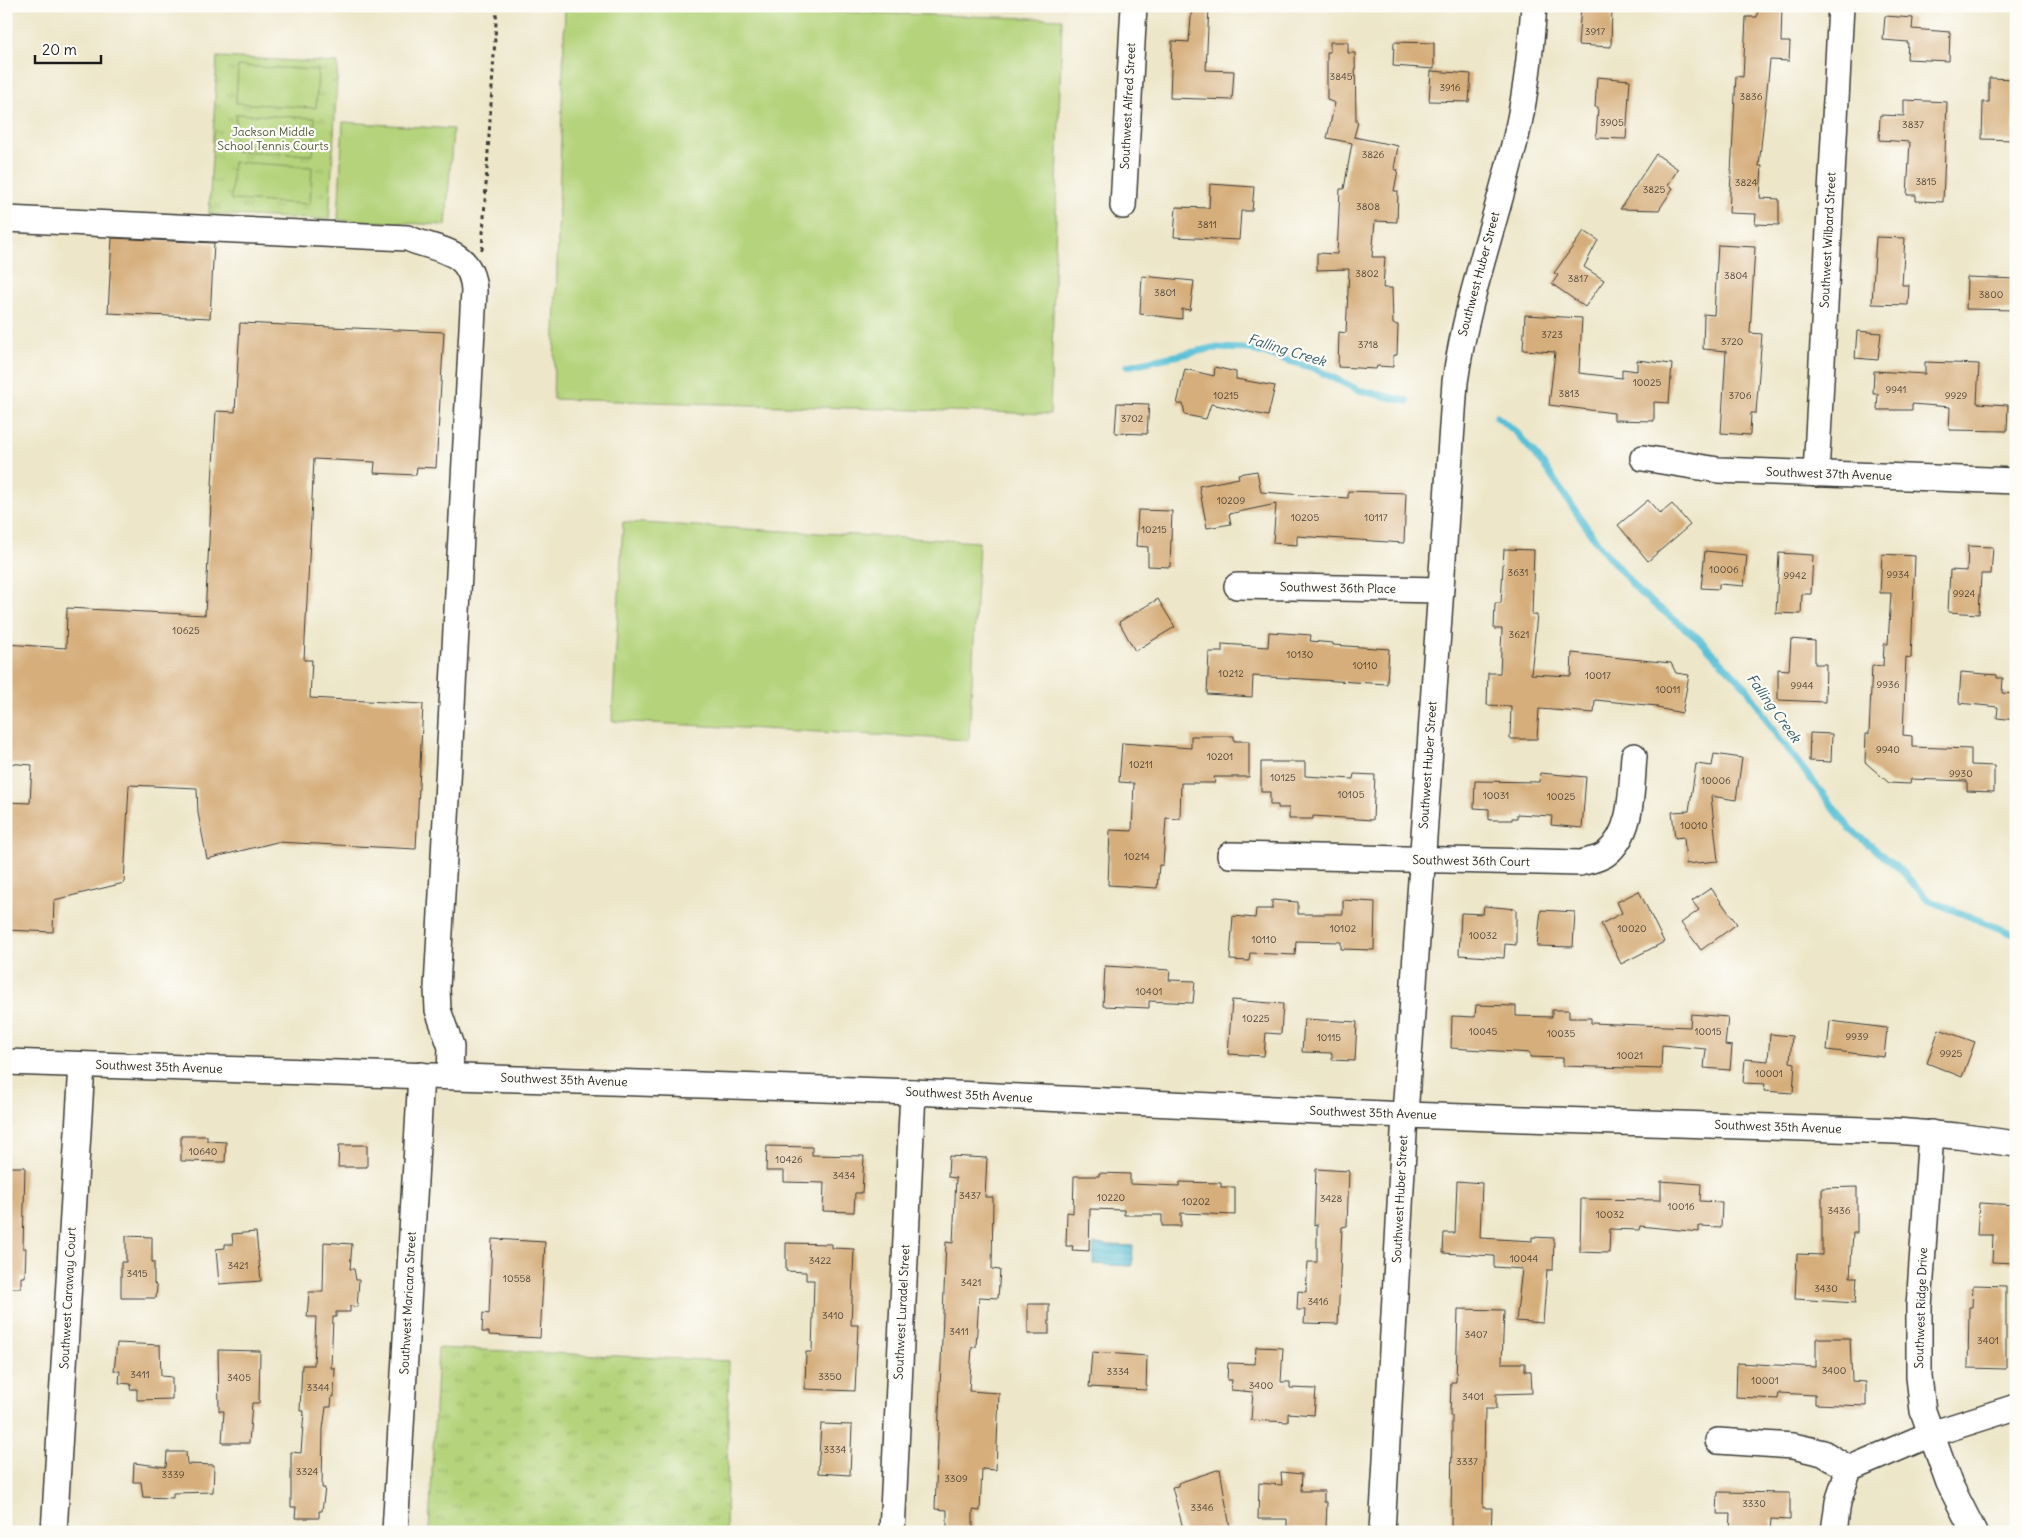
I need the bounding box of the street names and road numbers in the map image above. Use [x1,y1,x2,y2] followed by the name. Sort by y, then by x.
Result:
[1117,42,1138,170] street label: Southwest Alfred Street
[1816,172,1839,308] street label: Southwest Wilbard Street
[1455,210,1502,338] street label: Southwest Huber Street
[1766,464,1892,483] street label: Southwest 37th Avenue
[1280,579,1396,596] street label: Southwest 36th Place
[1416,701,1439,829] street label: Southwest Huber Street
[1412,852,1530,869] street label: Southwest 36th Court
[95,1057,223,1076] street label: Southwest 35th Avenue
[500,1070,628,1089] street label: Southwest 35th Avenue
[905,1084,1033,1105] street label: Southwest 35th Avenue
[1309,1103,1437,1122] street label: Southwest 35th Avenue
[1714,1117,1842,1136] street label: Southwest 35th Avenue
[1389,1135,1410,1263] street label: Southwest Huber Street
[56,1227,79,1369] street label: Southwest Caraway Court
[396,1231,419,1375] street label: Southwest Maricara Street
[890,1244,913,1380] street label: Southwest Luradel Street
[1911,1247,1930,1369] street label: Southwest Ridge Drive

